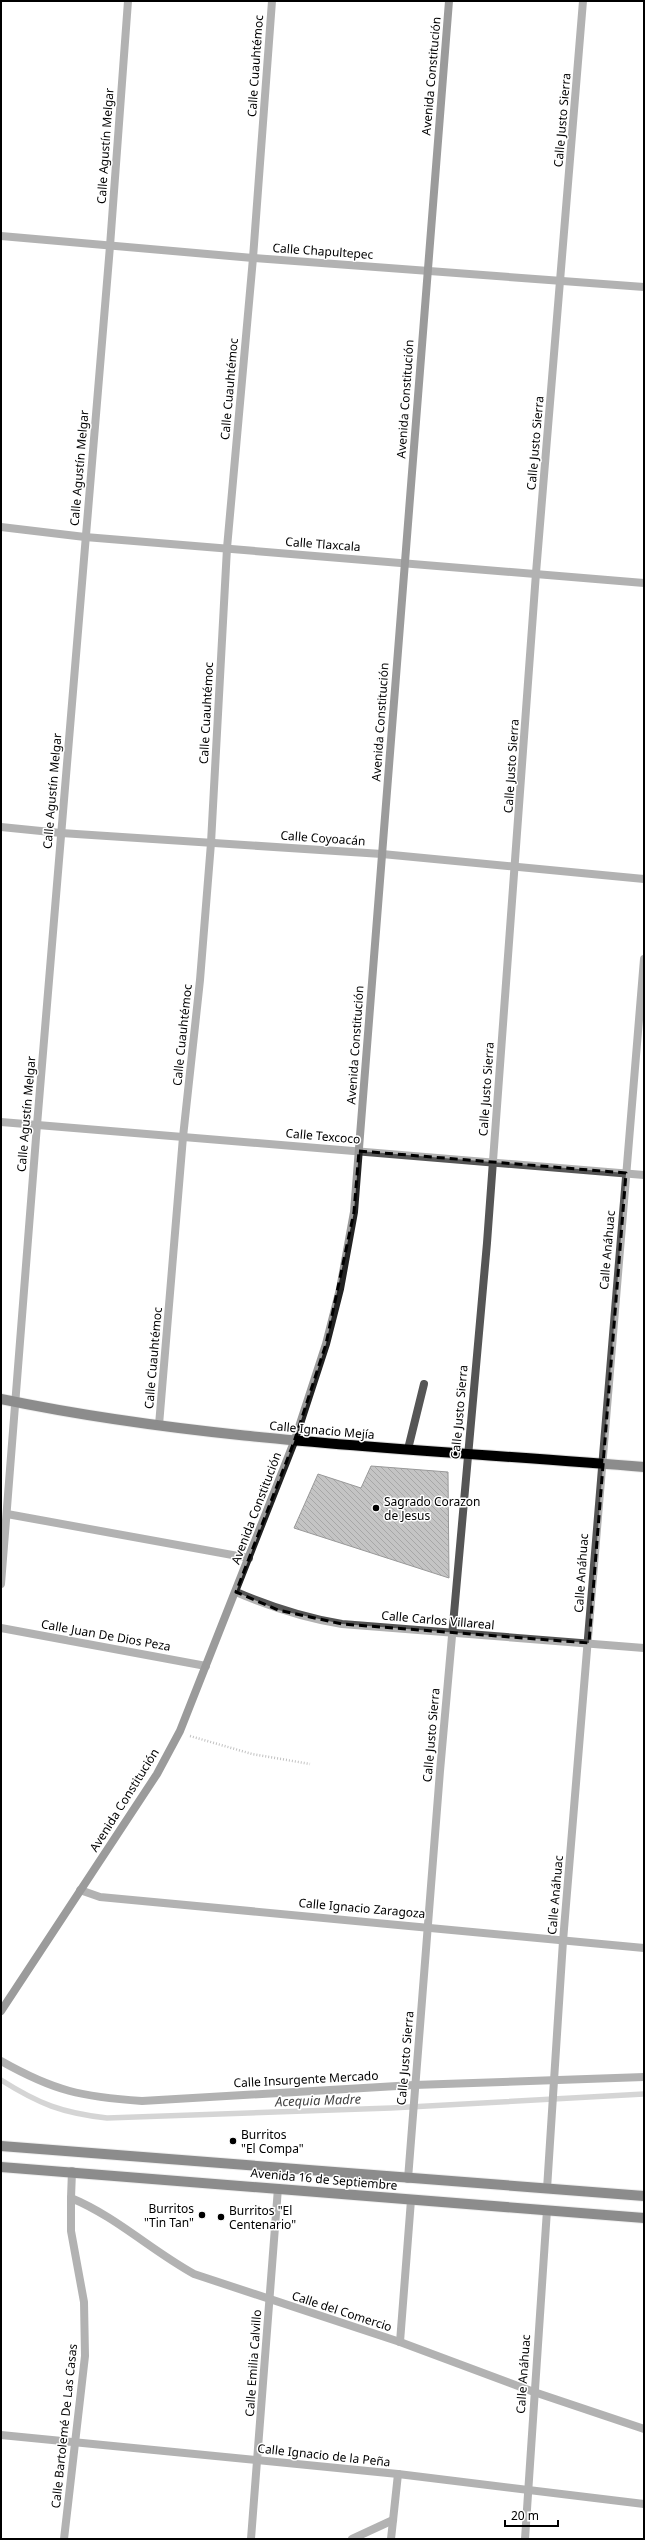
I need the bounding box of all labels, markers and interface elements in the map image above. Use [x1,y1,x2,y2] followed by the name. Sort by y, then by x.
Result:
[243,14,267,118] street label: Calle Cuauhtémoc
[417,16,445,136] street label: Avenida Constitución
[549,72,575,168] street label: Calle Justo Sierra
[92,87,118,205] street label: Calle Agustín Melgar
[272,239,374,263] street label: Calle Chapultepec
[216,337,242,441] street label: Calle Cuauhtémoc
[392,339,418,459] street label: Avenida Constitución
[522,395,548,491] street label: Calle Justo Sierra
[65,409,93,527] street label: Calle Agustín Melgar
[285,533,361,555] street label: Calle Tlaxcala
[195,661,217,765] street label: Calle Cuauhtémoc
[367,662,393,782] street label: Avenida Constitución
[499,718,523,814] street label: Calle Justo Sierra
[38,732,66,850] street label: Calle Agustín Melgar
[280,827,366,849] street label: Calle Coyoacán
[168,983,196,1087] street label: Calle Cuauhtémoc
[342,985,368,1105] street label: Avenida Constitución
[474,1041,498,1137] street label: Calle Justo Sierra
[12,1055,40,1173] street label: Calle Agustín Melgar
[285,1124,361,1148] street label: Calle Texcoco
[595,1209,619,1290] street label: Calle Anáhuac
[140,1306,166,1410] street label: Calle Cuauhtémoc
[446,1364,472,1460] street label: Calle Justo Sierra
[269,1417,375,1443] street label: Calle Ignacio Mejía
[227,1449,285,1567] street label: Avenida Constitución
[384,1493,481,1524] place label: Sagrado Corazon de Jesus
[371,1503,381,1513] marker: Sagrado Corazon de Jesus
[570,1533,592,1613] street label: Calle Anáhuac
[381,1607,495,1633] street label: Calle Carlos Villareal
[40,1615,172,1655] street label: Calle Juan De Dios Peza
[418,1687,444,1783] street label: Calle Justo Sierra
[85,1745,163,1855] street label: Avenida Constitución
[543,1854,567,1935] street label: Calle Anáhuac
[298,1894,426,1922] street label: Calle Ignacio Zaragoza
[392,2010,418,2106] street label: Calle Justo Sierra
[233,2067,379,2091] street label: Calle Insurgente Mercado
[274,2089,362,2111] water label: Acequia Madre
[241,2126,304,2157] place label: Burritos "El Compa"
[228,2136,238,2146] marker: Burritos "El Compa"
[250,2164,398,2194] street label: Avenida 16 de Septiembre
[144,2200,194,2231] place label: Burritos "Tin Tan"
[229,2202,296,2233] place label: Burritos "El Centenario"
[197,2210,207,2220] marker: Burritos "Tin Tan"
[216,2212,226,2222] marker: Burritos "El Centenario"
[290,2287,394,2335] street label: Calle del Comercio
[241,2309,265,2417] street label: Calle Emilia Calvillo
[512,2334,534,2414] street label: Calle Anáhuac
[47,2343,81,2509] street label: Calle Bartolemé De Las Casas
[257,2440,391,2470] street label: Calle Ignacio de la Peña
[505,2502,558,2528] scale bar
[511,2507,539,2524] text: 20 m

